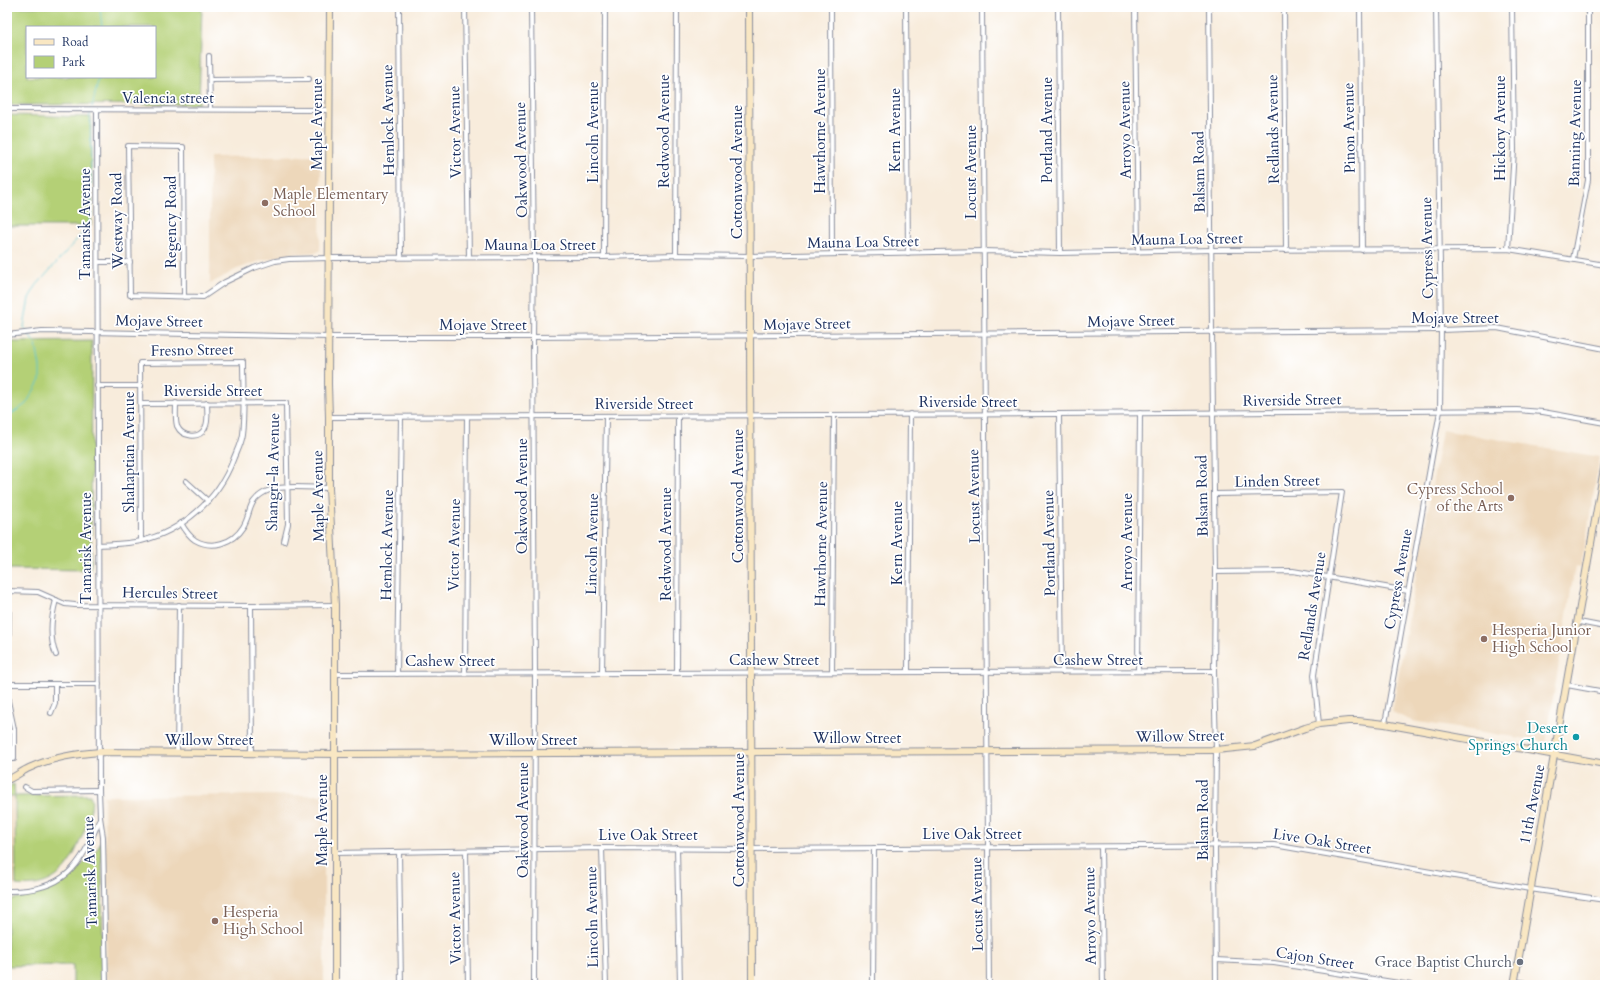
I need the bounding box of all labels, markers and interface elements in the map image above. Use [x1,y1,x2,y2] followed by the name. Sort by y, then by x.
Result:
[26,26,156,78] legend
[62,34,89,50] text: Road
[62,54,86,70] text: Park
[377,64,399,176] street label: Hemlock Avenue
[810,68,830,194] street label: Hawthorne Avenue
[654,74,674,188] street label: Redwood Avenue
[1262,74,1284,184] street label: Redlands Avenue
[1490,75,1510,181] street label: Hickory Avenue
[1037,76,1057,183] street label: Portland Avenue
[307,78,327,170] street label: Maple Avenue
[1564,79,1586,187] street label: Banning Avenue
[1114,80,1136,179] street label: Arroyo Avenue
[583,81,603,183] street label: Lincoln Avenue
[1338,82,1360,174] street label: Pinon Avenue
[444,85,466,179] street label: Victor Avenue
[885,87,905,172] street label: Kern Avenue
[122,88,214,108] street label: Valencia street
[510,101,532,218] street label: Oakwood Avenue
[727,105,747,239] street label: Cottonwood Avenue
[961,124,981,219] street label: Locust Avenue
[1188,131,1210,213] street label: Balsam Road
[75,168,95,280] street label: Tamarisk Avenue
[106,173,128,270] street label: Westway Road
[161,176,181,268] street label: Regency Road
[273,184,389,221] place label: Maple Elementary School
[1416,196,1438,299] street label: Cypress Avenue
[260,198,270,208] marker: Maple Elementary School
[1131,228,1243,250] street label: Mauna Loa Street
[807,231,919,253] street label: Mauna Loa Street
[484,235,596,255] street label: Mauna Loa Street
[1411,308,1499,328] street label: Mojave Street
[115,310,203,332] street label: Mojave Street
[1087,310,1175,332] street label: Mojave Street
[763,313,851,335] street label: Mojave Street
[439,315,527,335] street label: Mojave Street
[151,339,234,361] street label: Fresno Street
[164,381,263,401] street label: Riverside Street
[1243,389,1342,411] street label: Riverside Street
[119,391,139,513] street label: Shahaptian Avenue
[919,392,1018,412] street label: Riverside Street
[595,394,694,414] street label: Riverside Street
[262,412,284,531] street label: Shangri-la Avenue
[728,429,748,563] street label: Cottonwood Avenue
[512,438,532,554] street label: Oakwood Avenue
[963,448,985,544] street label: Locust Avenue
[307,450,329,542] street label: Maple Avenue
[1191,455,1213,537] street label: Balsam Road
[1234,470,1320,492] street label: Linden Street
[1407,479,1503,516] place label: Cypress School of the Arts
[810,481,832,607] street label: Hawthorne Avenue
[656,487,676,601] street label: Redwood Avenue
[376,489,398,601] street label: Hemlock Avenue
[1038,489,1060,597] street label: Portland Avenue
[76,492,96,604] street label: Tamarisk Avenue
[581,493,603,595] street label: Lincoln Avenue
[1117,493,1137,591] street label: Arroyo Avenue
[1506,493,1516,503] marker: Cypress School of the Arts
[443,498,465,592] street label: Victor Avenue
[887,500,907,585] street label: Kern Avenue
[1379,527,1417,631] street label: Cypress Avenue
[1294,550,1330,662] street label: Redlands Avenue
[122,582,218,604] street label: Hercules Street
[1492,620,1592,657] place label: Hesperia Junior High School
[1479,634,1489,644] marker: Hesperia Junior High School
[729,650,819,670] street label: Cashew Street
[1053,650,1143,670] street label: Cashew Street
[405,651,495,671] street label: Cashew Street
[1468,718,1569,755] place label: Desert Springs Church
[1134,725,1225,747] street label: Willow Street
[812,728,902,748] street label: Willow Street
[164,730,254,750] street label: Willow Street
[488,730,578,750] street label: Willow Street
[1571,732,1581,742] marker: Desert Springs Church
[729,753,749,887] street label: Cottonwood Avenue
[513,762,533,878] street label: Oakwood Avenue
[1514,762,1550,846] street label: 11th Avenue
[312,774,332,866] street label: Maple Avenue
[1193,779,1213,861] street label: Balsam Road
[78,815,102,928] street label: Tamarisk Avenue
[1271,823,1373,859] street label: Live Oak Street
[922,824,1022,844] street label: Live Oak Street
[598,825,698,845] street label: Live Oak Street
[966,856,988,952] street label: Locust Avenue
[581,866,603,968] street label: Lincoln Avenue
[1079,866,1101,965] street label: Arroyo Avenue
[444,871,466,965] street label: Victor Avenue
[223,902,303,939] place label: Hesperia High School
[210,916,220,926] marker: Hesperia High School
[1274,942,1356,974] street label: Cajon Street
[1375,952,1513,972] place label: Grace Baptist Church
[1515,957,1525,967] marker: Grace Baptist Church

